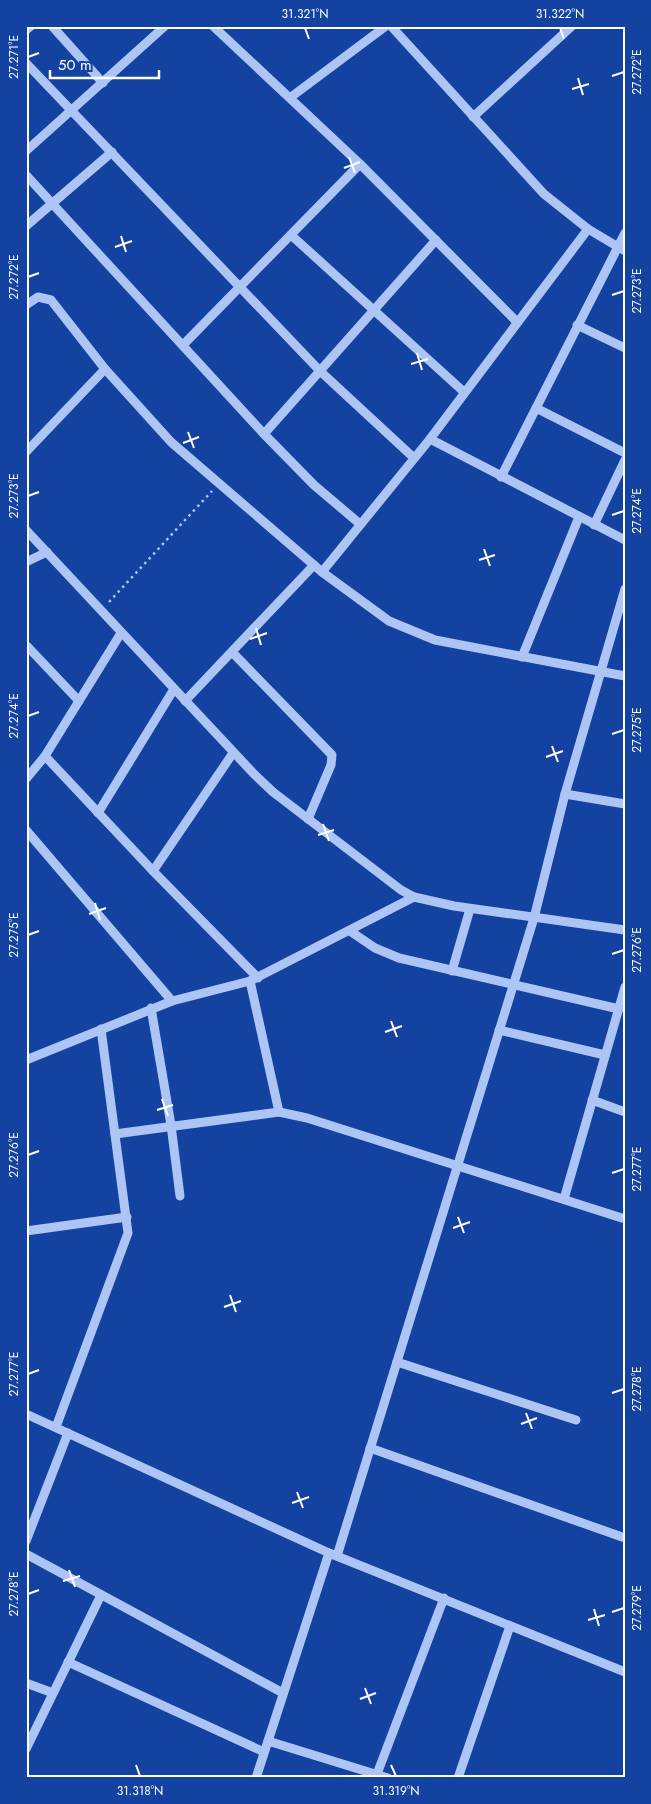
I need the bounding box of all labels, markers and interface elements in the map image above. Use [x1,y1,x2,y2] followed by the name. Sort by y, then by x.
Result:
[282,5,328,23] text: 31.321°N
[536,5,584,23] text: 31.322°N
[5,35,23,79] text: 27.271°E
[50,48,159,80] scale bar
[628,49,646,95] text: 27.272°E
[58,54,92,76] text: 50 m
[5,254,23,300] text: 27.272°E
[628,268,646,314] text: 27.273°E
[5,473,23,519] text: 27.273°E
[628,488,646,534] text: 27.274°E
[5,693,23,739] text: 27.274°E
[628,707,646,753] text: 27.275°E
[5,912,23,958] text: 27.275°E
[628,927,646,973] text: 27.276°E
[5,1132,23,1178] text: 27.276°E
[628,1147,646,1191] text: 27.277°E
[5,1352,23,1396] text: 27.277°E
[628,1366,646,1412] text: 27.278°E
[5,1571,23,1617] text: 27.278°E
[628,1585,646,1631] text: 27.279°E
[117,1782,163,1800] text: 31.318°N
[372,1782,420,1800] text: 31.319°N

